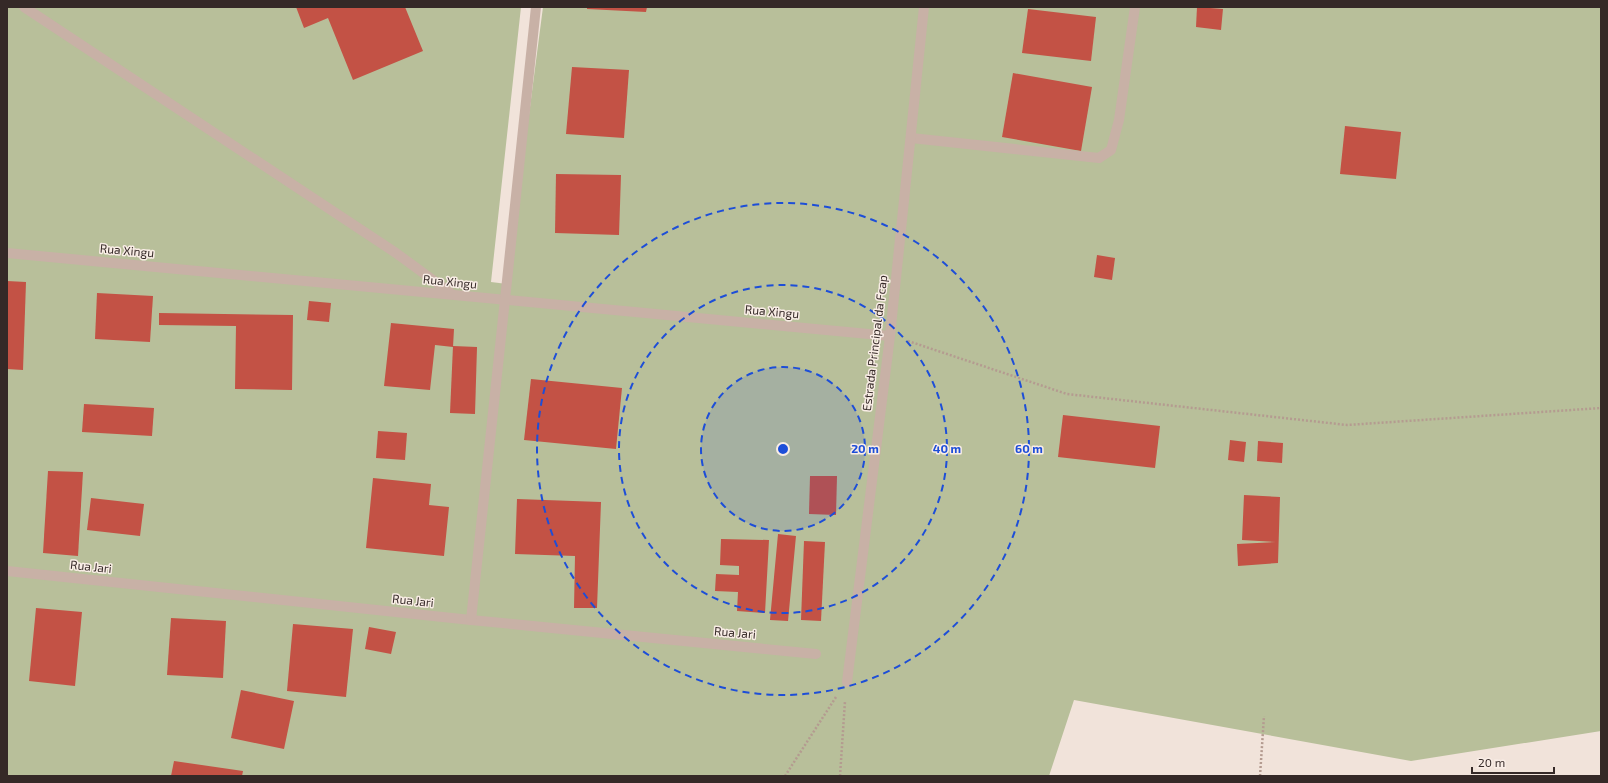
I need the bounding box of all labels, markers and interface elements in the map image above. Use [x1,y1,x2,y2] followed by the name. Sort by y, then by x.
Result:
[99,241,155,259] street label: Rua Xingu
[422,271,478,291] street label: Rua Xingu
[859,274,889,412] street label: Estrada Principal da Fcap
[744,302,800,320] street label: Rua Xingu
[851,441,879,455] text: 20 m
[933,441,961,455] text: 40 m
[1015,441,1043,455] text: 60 m
[776,442,790,456] centre of rings
[70,557,113,575] street label: Rua Jari
[392,591,435,609] street label: Rua Jari
[714,623,757,641] street label: Rua Jari
[1472,749,1554,775] scale bar
[1478,755,1505,769] text: 20 m

